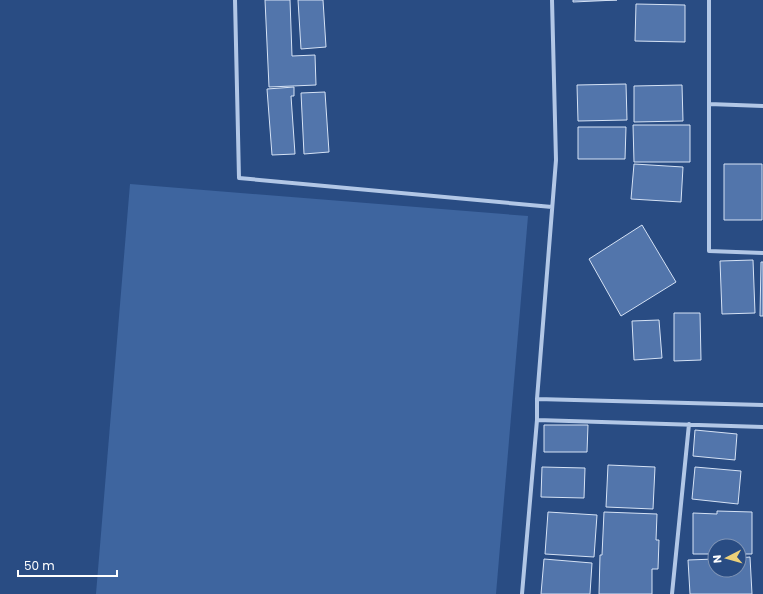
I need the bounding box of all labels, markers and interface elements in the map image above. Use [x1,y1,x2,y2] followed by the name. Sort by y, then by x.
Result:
[707,538,747,578] north arrow
[18,552,117,578] scale bar
[709,554,725,564] text: N
[24,557,55,574] text: 50 m

